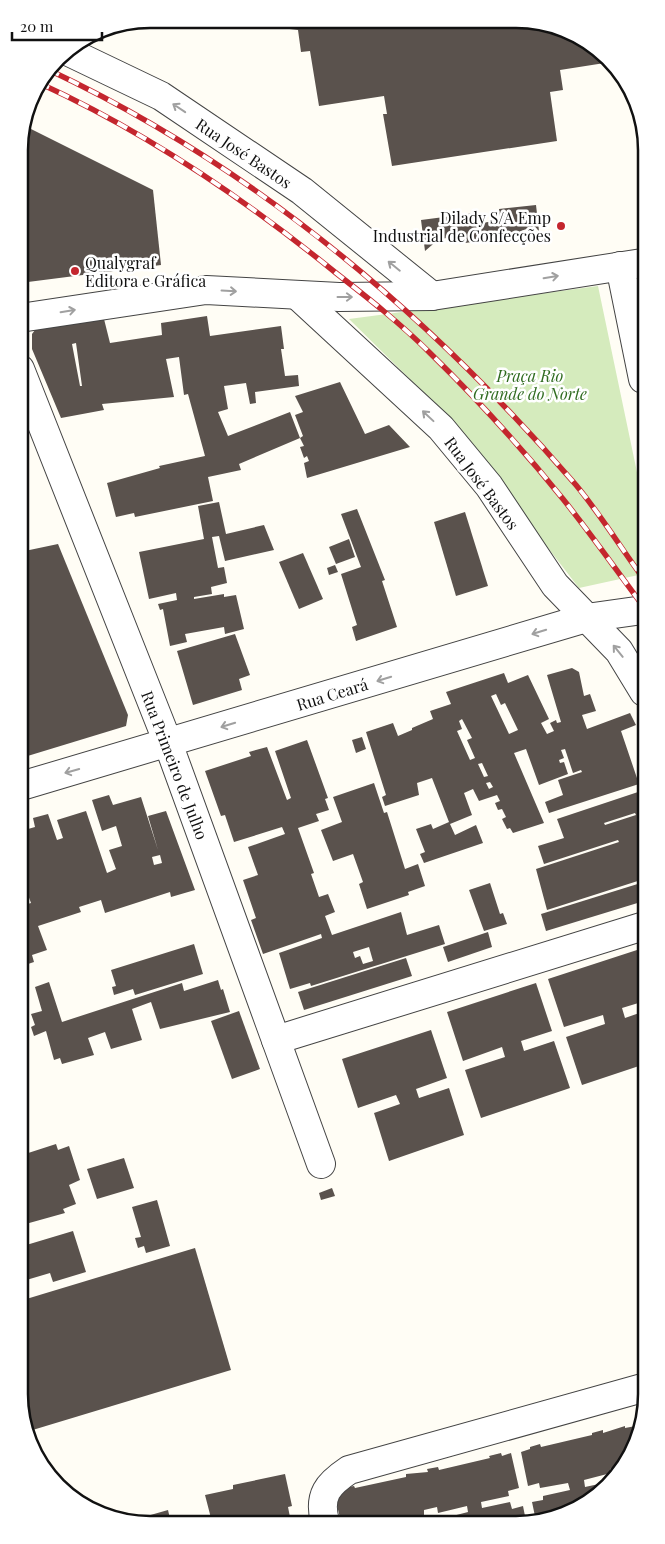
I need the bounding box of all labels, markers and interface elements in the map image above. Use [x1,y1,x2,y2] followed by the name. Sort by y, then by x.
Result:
[12,10,102,42] scale bar
[20,16,54,36] text: 20 m
[172,103,186,113] one-way arrow
[192,113,296,193] street label: Rua José Bastos
[373,207,551,246] place label: Dilady S/A Emp Industrial de Confecções
[555,220,567,232] marker: Dilady S/A Emp Industrial de Confecções
[85,252,206,291] place label: Qualygraf Editora e Gráfica
[388,260,401,271] one-way arrow
[69,265,81,277] marker: Qualygraf Editora e Gráfica
[543,272,559,282] one-way arrow
[220,286,236,295] one-way arrow
[337,292,353,302] one-way arrow
[59,305,75,315] one-way arrow
[473,365,587,404] park label: Praça Rio Grande do Norte
[422,410,434,422] one-way arrow
[440,432,524,534] street label: Rua José Bastos
[532,628,548,638] one-way arrow
[612,644,623,657] one-way arrow
[294,673,370,715] street label: Rua Ceará
[376,674,392,684] one-way arrow
[137,688,213,843] street label: Rua Primeiro de Julho
[220,721,236,731] one-way arrow
[65,767,81,776] one-way arrow

